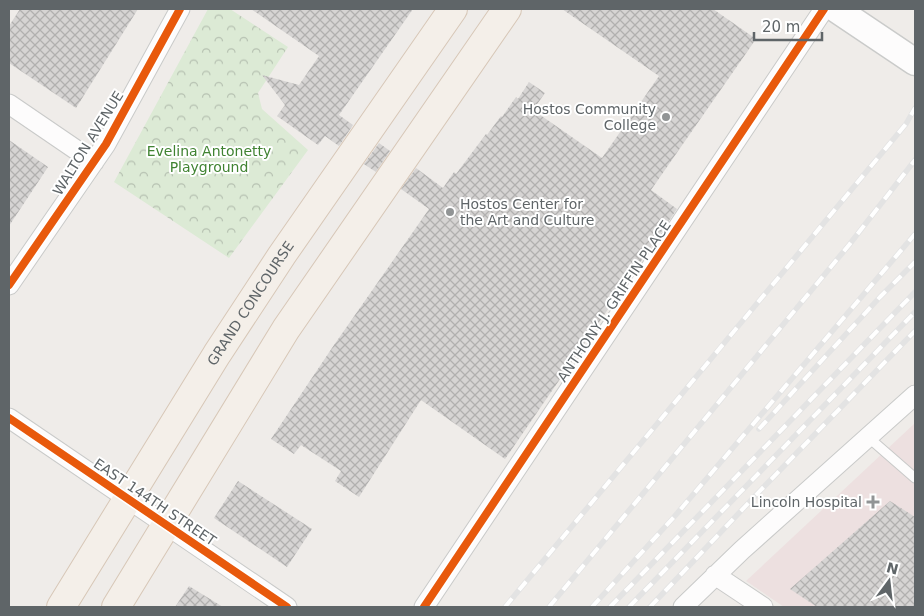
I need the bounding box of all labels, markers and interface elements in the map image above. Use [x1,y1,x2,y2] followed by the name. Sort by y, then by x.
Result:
[754,10,822,42] scale bar
[762,18,800,36] text: 20 m
[49,88,127,198] street label: WALTON AVENUE
[523,101,656,133] place label: Hostos Community College
[660,111,672,123] marker: Hostos Community College
[147,143,271,175] park label: Evelina Antonetty Playground
[460,196,594,228] place label: Hostos Center for the Art and Culture
[444,206,456,218] marker: Hostos Center for the Art and Culture
[554,217,674,385] street label: ANTHONY J. GRIFFIN PLACE
[204,238,297,368] street label: GRAND CONCOURSE
[91,455,220,549] street label: EAST 144TH STREET
[751,494,862,510] place label: Lincoln Hospital
[866,495,880,509] marker: Lincoln Hospital
[864,556,914,606] north arrow
[885,559,900,578] text: N

